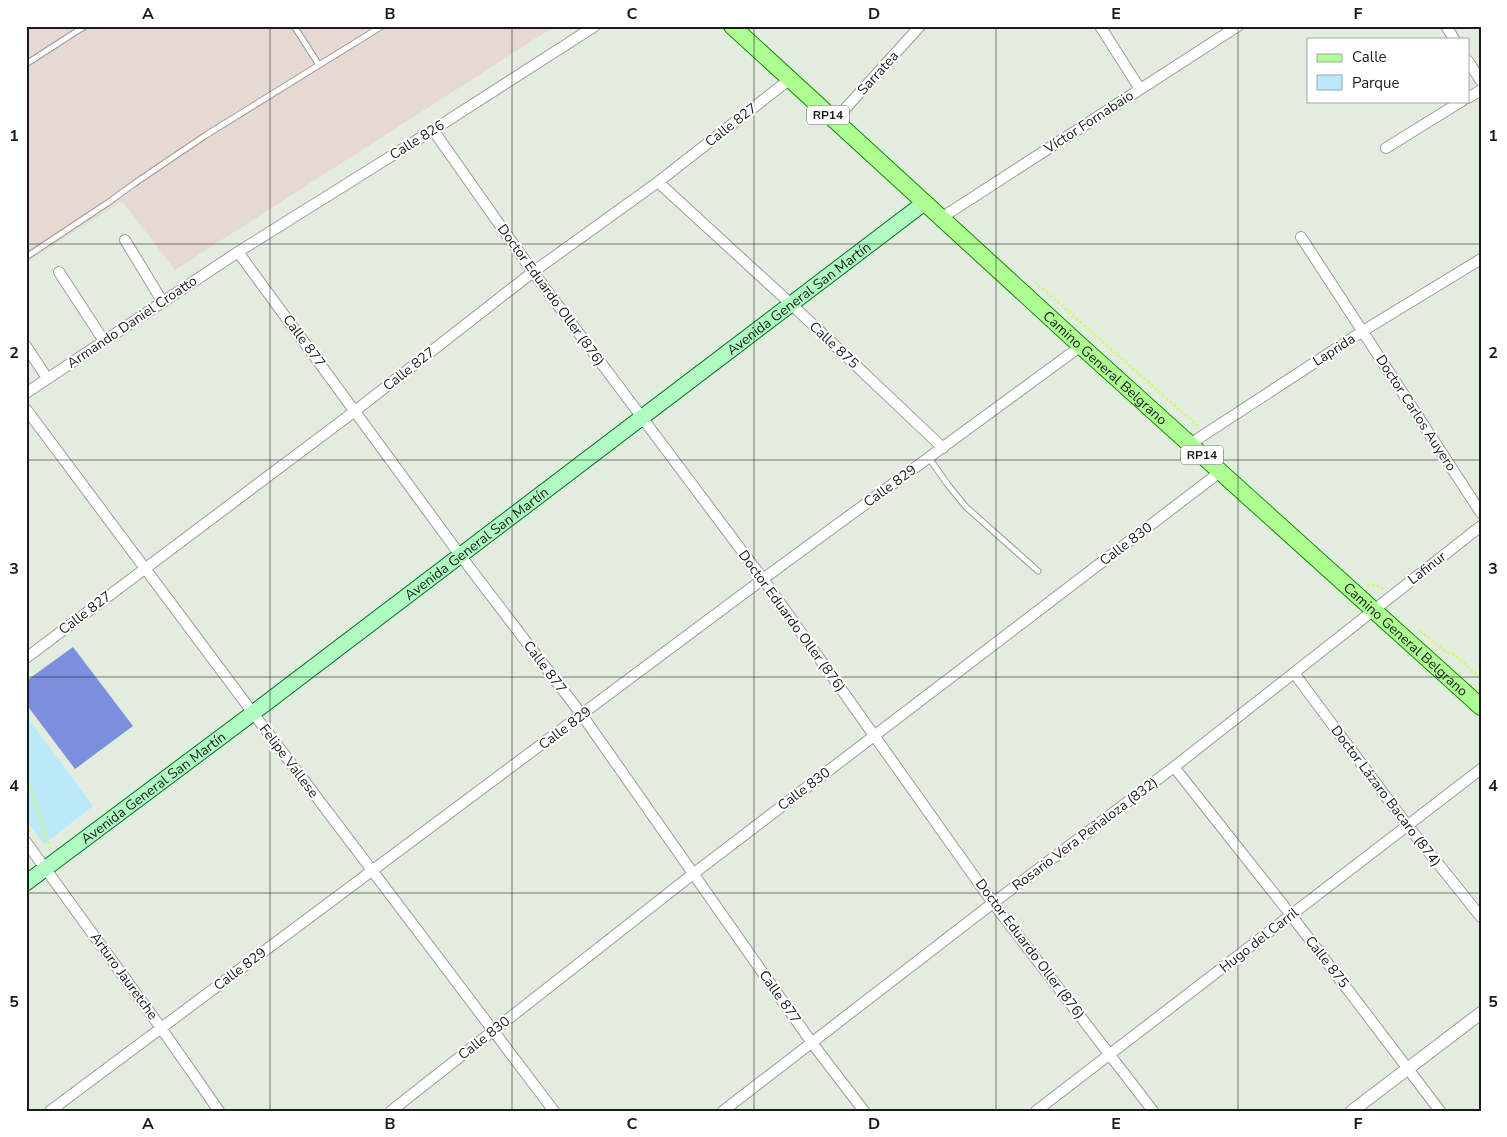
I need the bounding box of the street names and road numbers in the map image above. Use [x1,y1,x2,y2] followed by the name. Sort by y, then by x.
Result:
[853,47,903,99] street label: Sarratea
[1040,86,1137,159] street label: Víctor Fornabaio
[701,99,761,151] street label: Calle 827
[807,106,849,124] road number: RP14
[386,116,448,164] street label: Calle 826
[493,220,609,370] street label: Doctor Eduardo Oller (876)
[723,237,875,359] street label: Avenida General San Martín
[63,271,201,373] street label: Armando Daniel Croatto
[1039,306,1172,429] street label: Camino General Belgrano
[278,311,330,371] street label: Calle 877
[805,317,863,373] street label: Calle 875
[1309,329,1359,371] street label: Laprida
[379,343,439,395] street label: Calle 827
[1371,351,1461,475] street label: Doctor Carlos Auyero
[1181,446,1223,464] road number: RP14
[860,460,920,512] street label: Calle 829
[400,482,552,604] street label: Avenida General San Martín
[1096,518,1156,570] street label: Calle 830
[734,546,850,696] street label: Doctor Eduardo Oller (876)
[1404,547,1450,589] street label: Lafinur
[1339,578,1472,700] street label: Camino General Belgrano
[55,587,115,639] street label: Calle 827
[519,637,571,697] street label: Calle 877
[535,702,595,754] street label: Calle 829
[255,720,323,802] street label: Felipe Vallese
[1327,722,1445,870] street label: Doctor Lázaro Bacaro (874)
[77,727,230,848] street label: Avenida General San Martín
[774,763,834,815] street label: Calle 830
[1008,773,1162,895] street label: Rosario Vera Peñaloza (832)
[971,875,1089,1023] street label: Doctor Eduardo Oller (876)
[1216,903,1303,977] street label: Hugo del Carril
[86,929,162,1023] street label: Arturo Jauretche
[1301,932,1353,992] street label: Calle 875
[210,943,270,995] street label: Calle 829
[755,967,805,1027] street label: Calle 877
[454,1012,514,1064] street label: Calle 830

